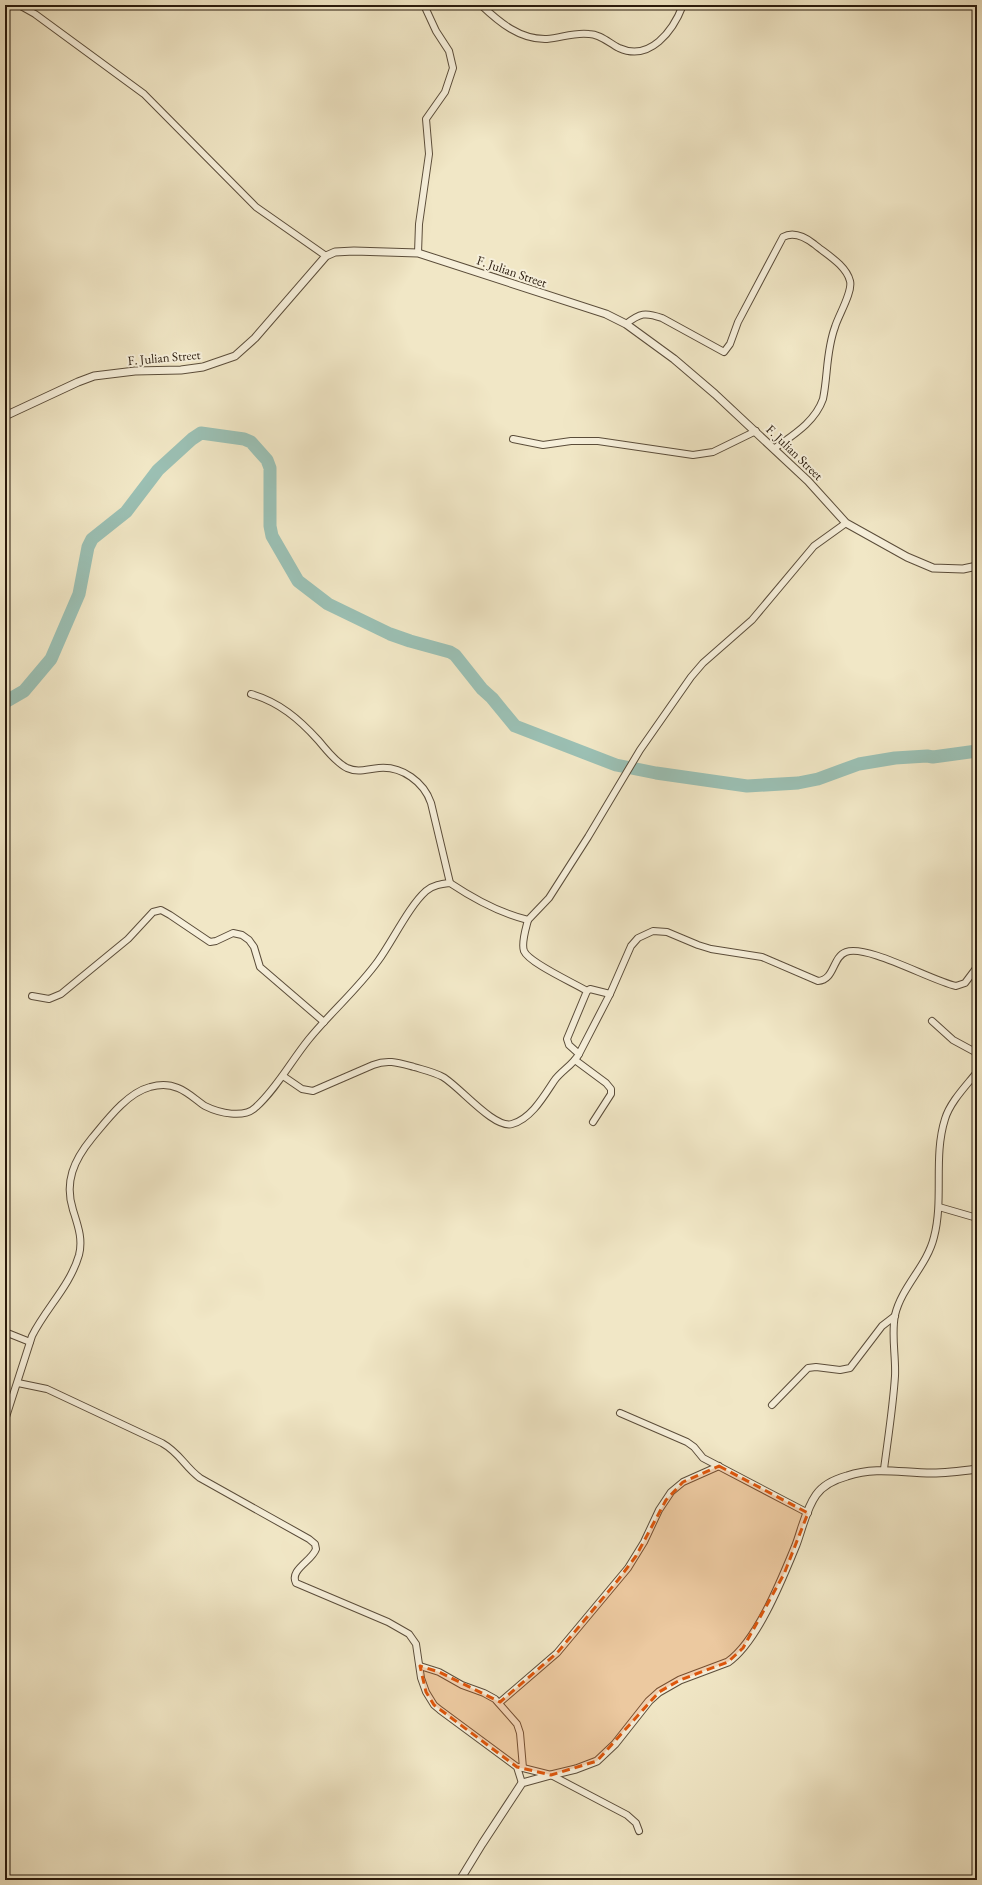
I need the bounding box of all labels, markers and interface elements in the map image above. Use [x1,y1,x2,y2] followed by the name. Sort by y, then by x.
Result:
[475,252,549,291] street label: F. Julian Street
[127,346,201,369] street label: F. Julian Street
[762,421,827,484] street label: F. Julian Street

